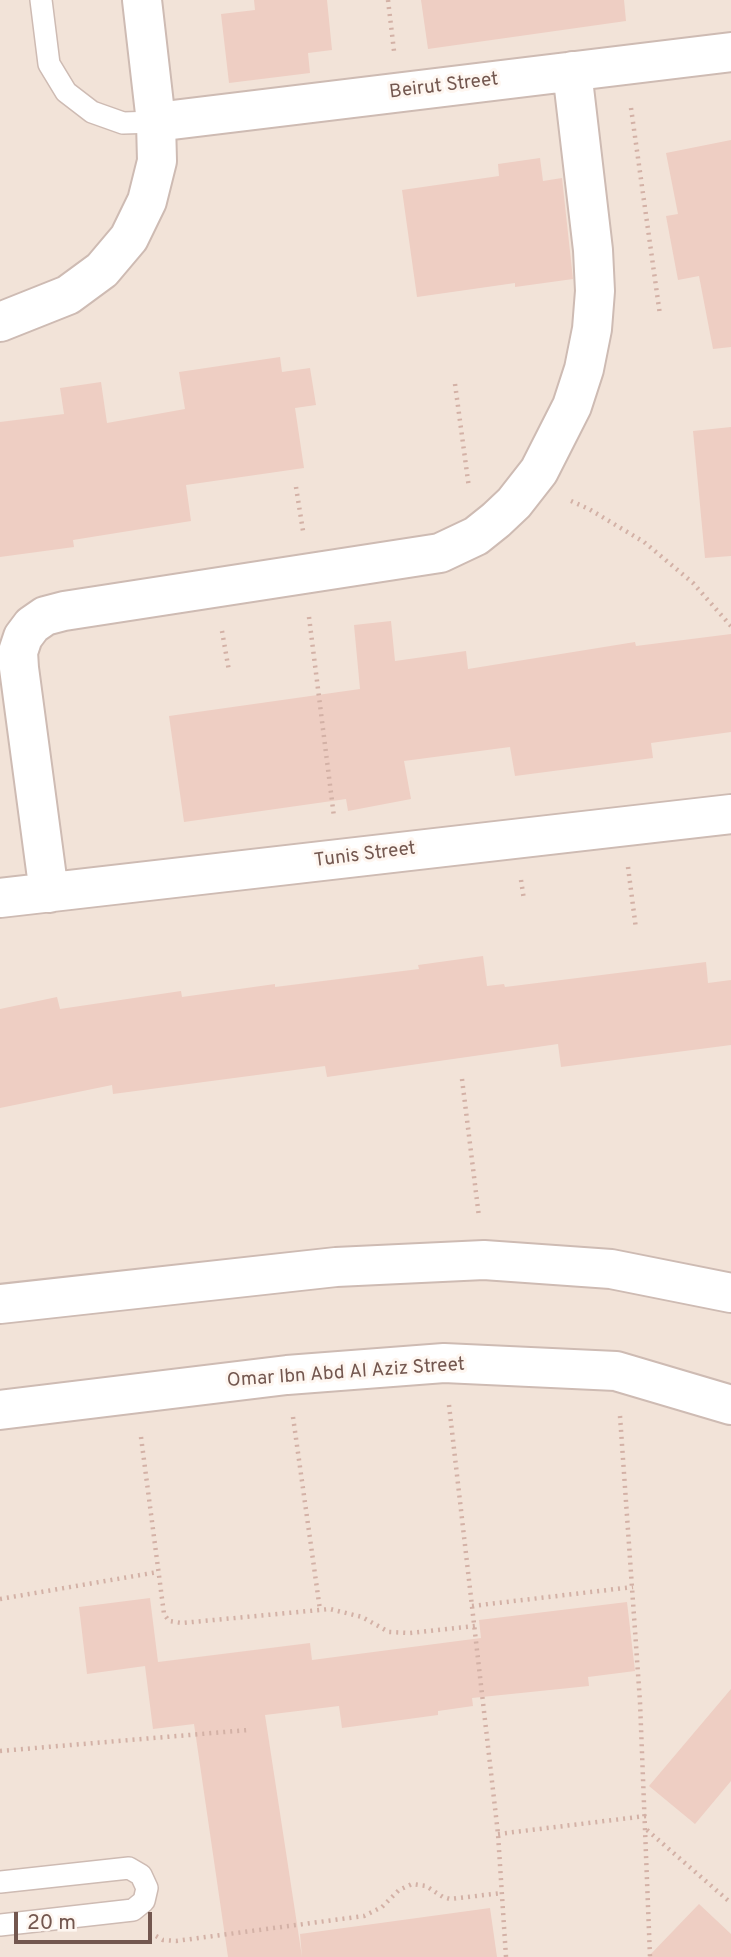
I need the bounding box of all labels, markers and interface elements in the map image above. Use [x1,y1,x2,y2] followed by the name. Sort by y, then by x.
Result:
[388,69,500,105] street label: Beirut Street
[313,838,417,874] street label: Tunis Street
[226,1354,466,1394] street label: Omar Ibn Abd Al Aziz Street
[18,1898,156,1942] scale bar
[27,1910,76,1937] text: 20 m

